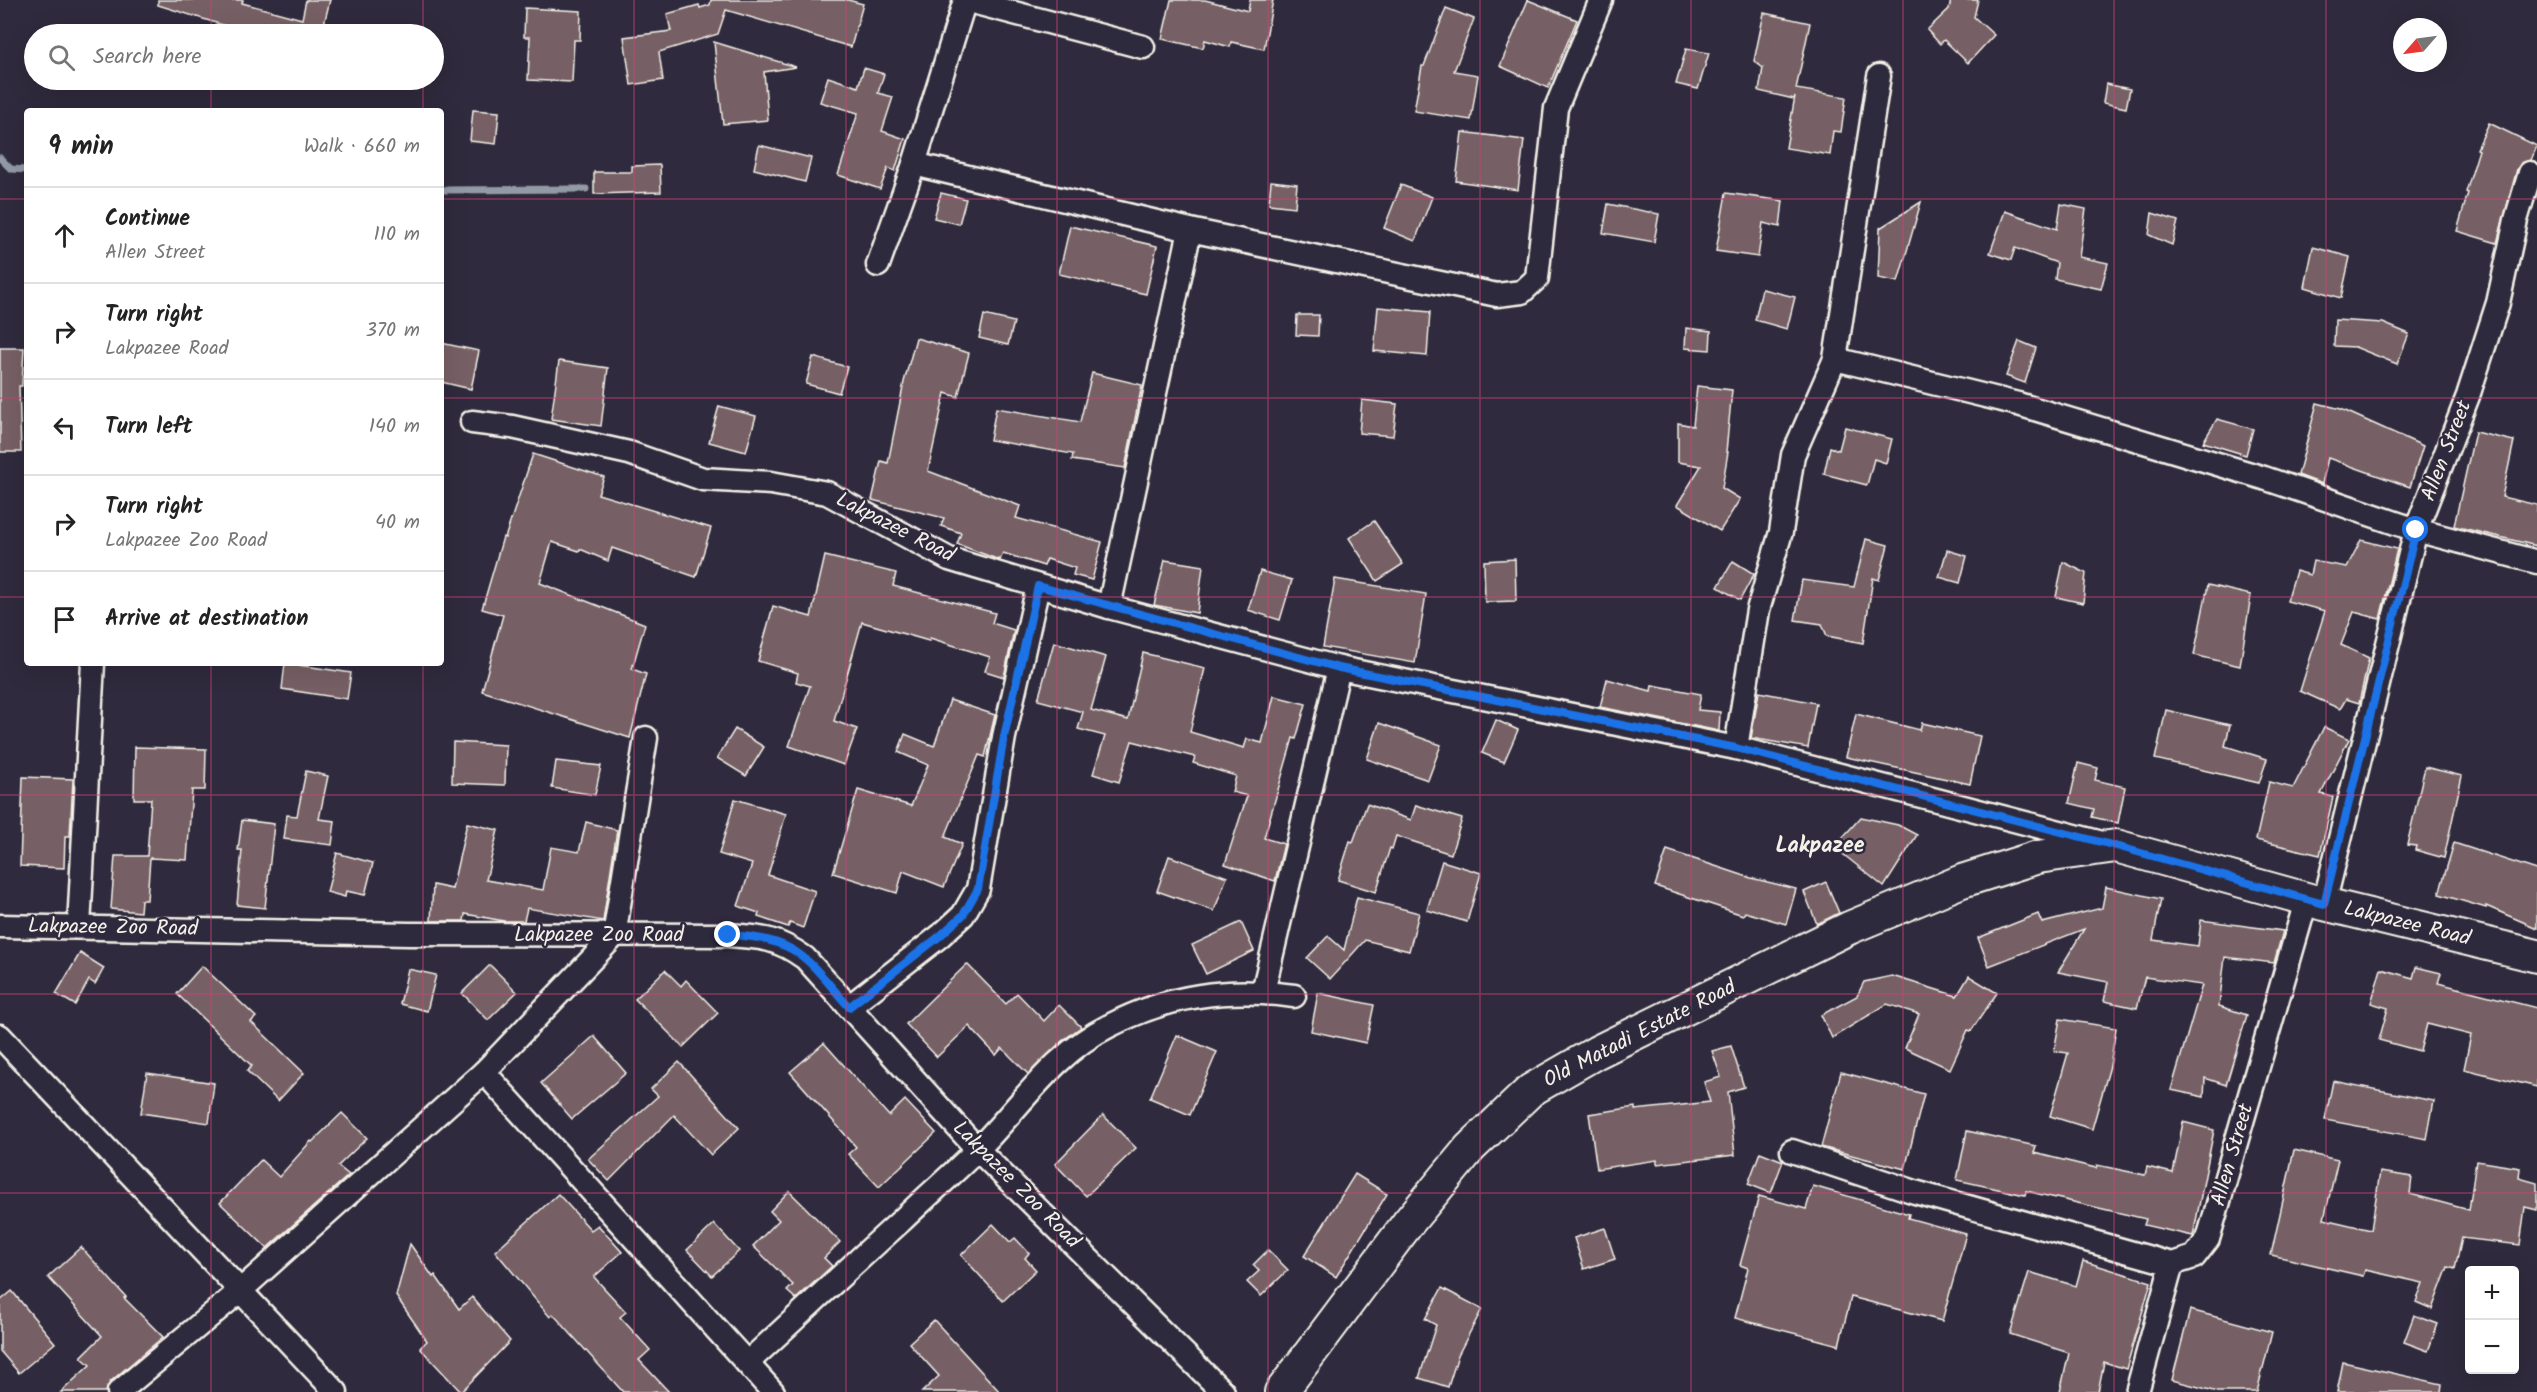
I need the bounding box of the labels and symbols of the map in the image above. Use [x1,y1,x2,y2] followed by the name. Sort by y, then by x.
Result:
[2393,18,2447,72] north arrow
[2413,395,2482,506] street label: Allen Street
[830,484,961,572] street label: Lakpazee Road
[2402,516,2428,542] route start
[1775,829,1865,864] district label: Lakpazee
[2340,892,2474,956] street label: Lakpazee Road
[28,910,199,946] street label: Lakpazee Zoo Road
[514,919,685,952] street label: Lakpazee Zoo Road
[714,921,740,947] route end
[1538,971,1743,1097] street label: Old Matadi Estate Road
[2203,1099,2264,1210] street label: Allen Street
[944,1113,1088,1257] street label: Lakpazee Zoo Road

